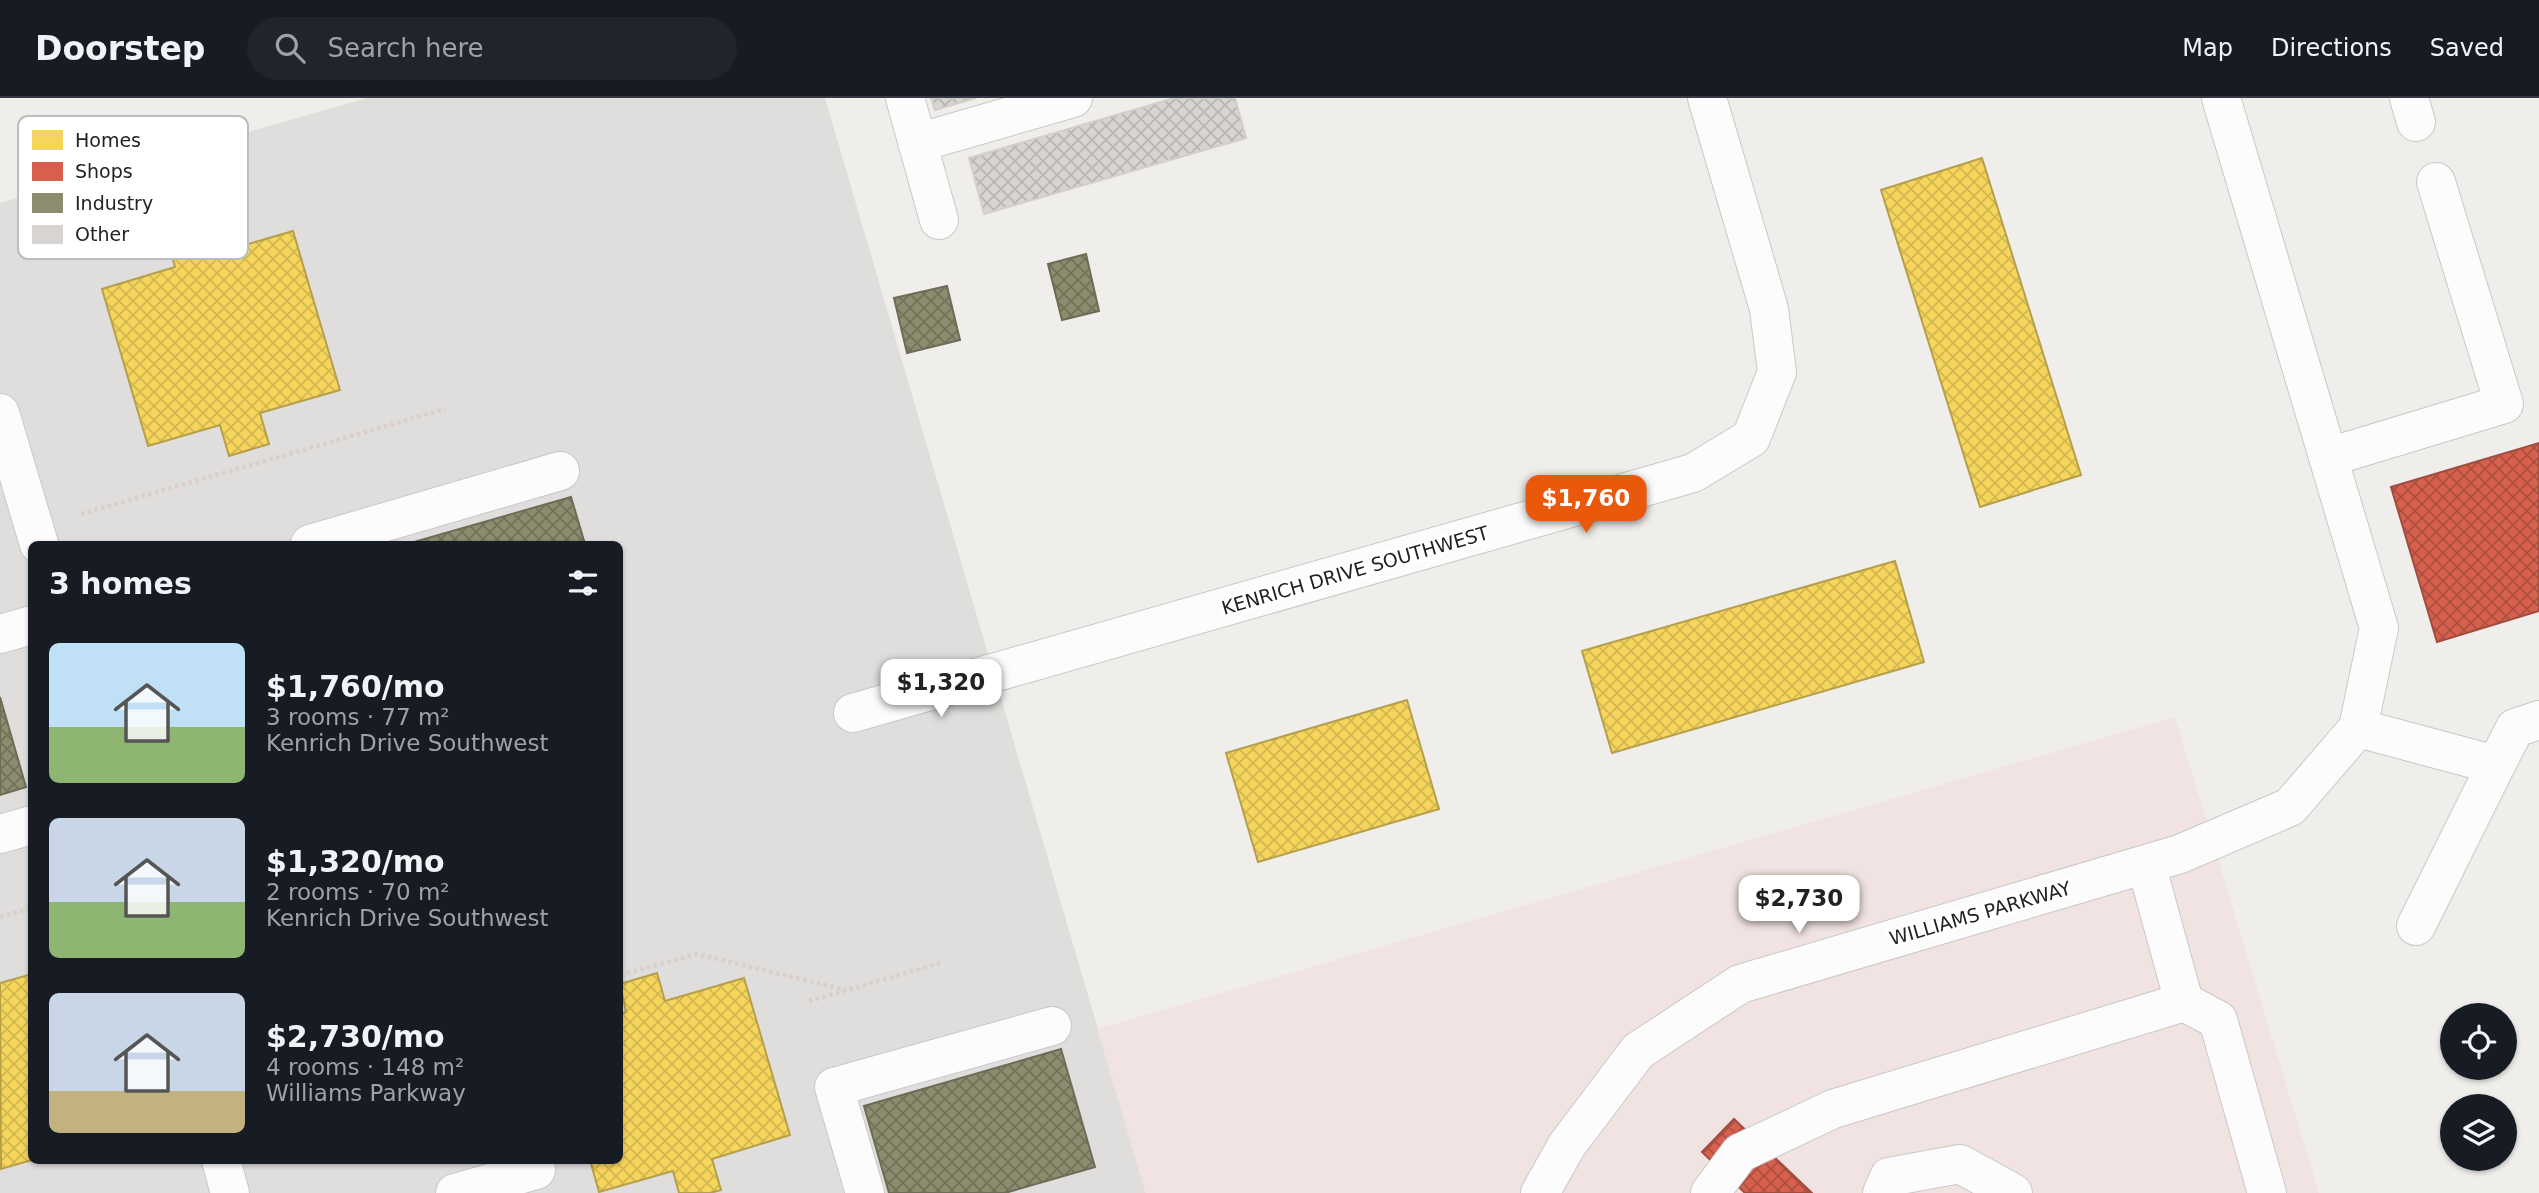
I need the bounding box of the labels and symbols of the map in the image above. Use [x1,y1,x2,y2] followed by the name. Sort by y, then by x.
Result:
[18,116,248,259] legend
[75,129,141,151] text: Homes
[75,160,133,182] text: Shops
[75,192,153,214] text: Industry
[75,223,129,245] text: Other
[1529,476,1643,535] pin: $1,760
[1219,521,1491,619] street label: KENRICH DRIVE SOUTHWEST
[884,660,998,719] pin: $1,320
[1742,876,1856,935] pin: $2,730
[1887,876,2074,949] street label: WILLIAMS PARKWAY

